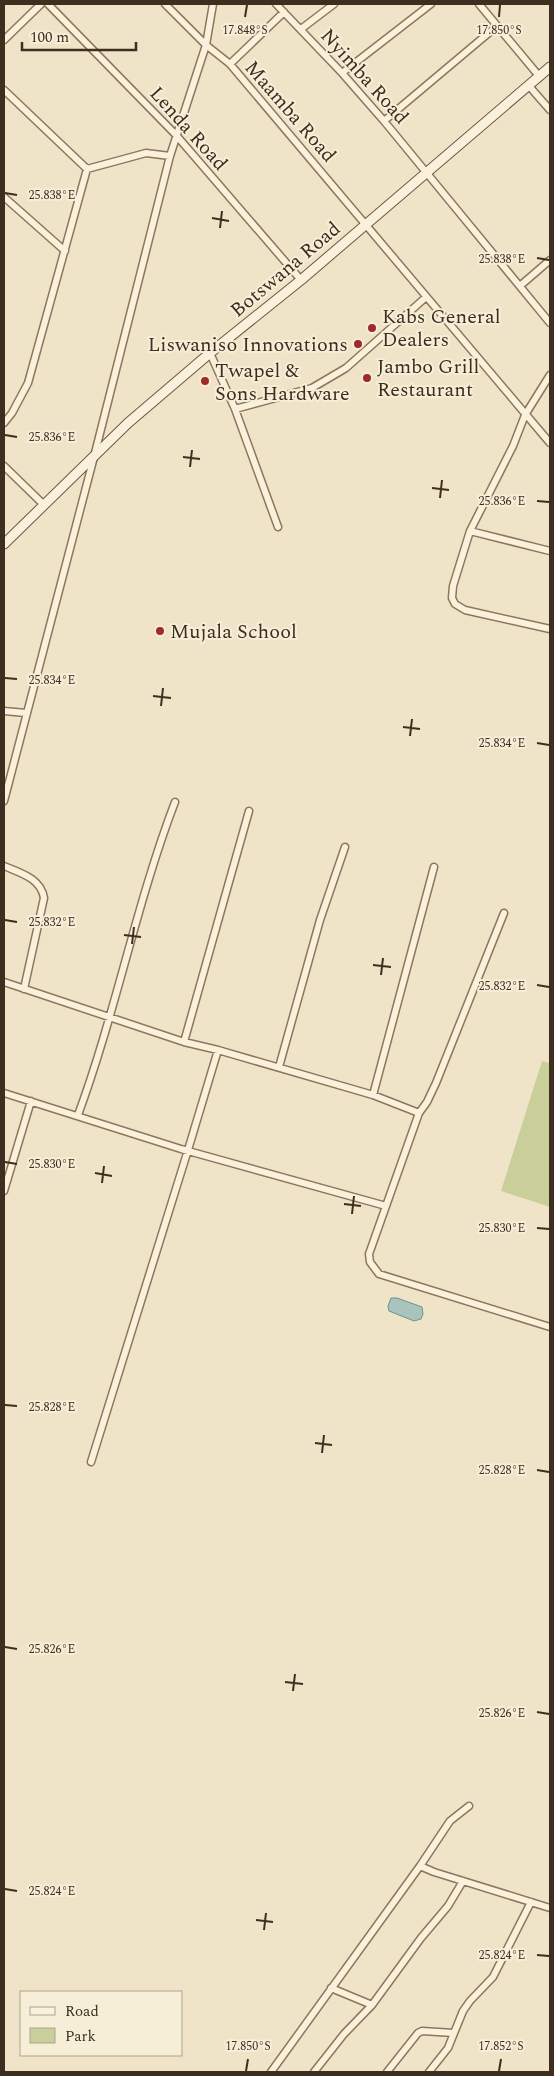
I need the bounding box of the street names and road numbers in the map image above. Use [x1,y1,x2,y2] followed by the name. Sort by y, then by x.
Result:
[313,22,416,131] street label: Nyimba Road
[237,54,343,169] street label: Maamba Road
[142,80,235,178] street label: Lenda Road
[224,215,347,325] street label: Botswana Road

